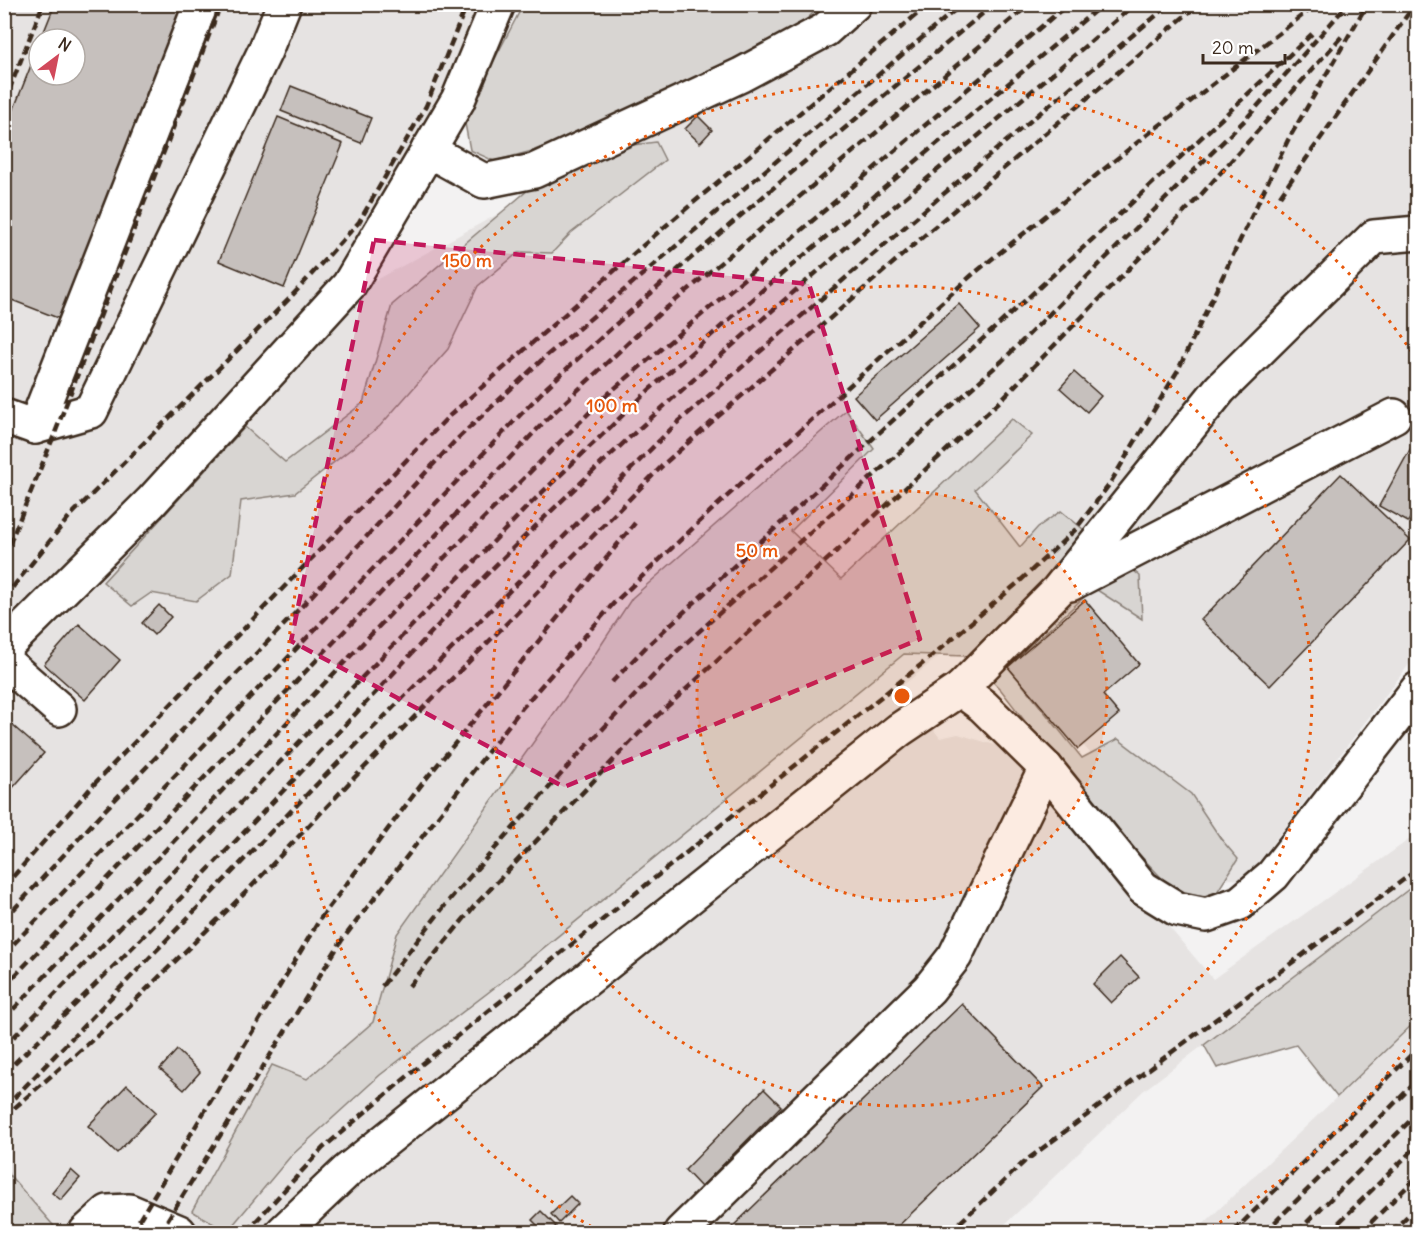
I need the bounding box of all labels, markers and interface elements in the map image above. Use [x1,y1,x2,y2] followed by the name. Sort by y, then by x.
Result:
[27,27,87,87] north arrow
[1203,27,1286,65] scale bar
[55,33,75,56] text: N
[1212,36,1254,59] text: 20 m
[442,249,492,272] text: 150 m
[587,394,638,417] text: 100 m
[736,539,778,562] text: 50 m
[892,686,912,706] centre of rings

